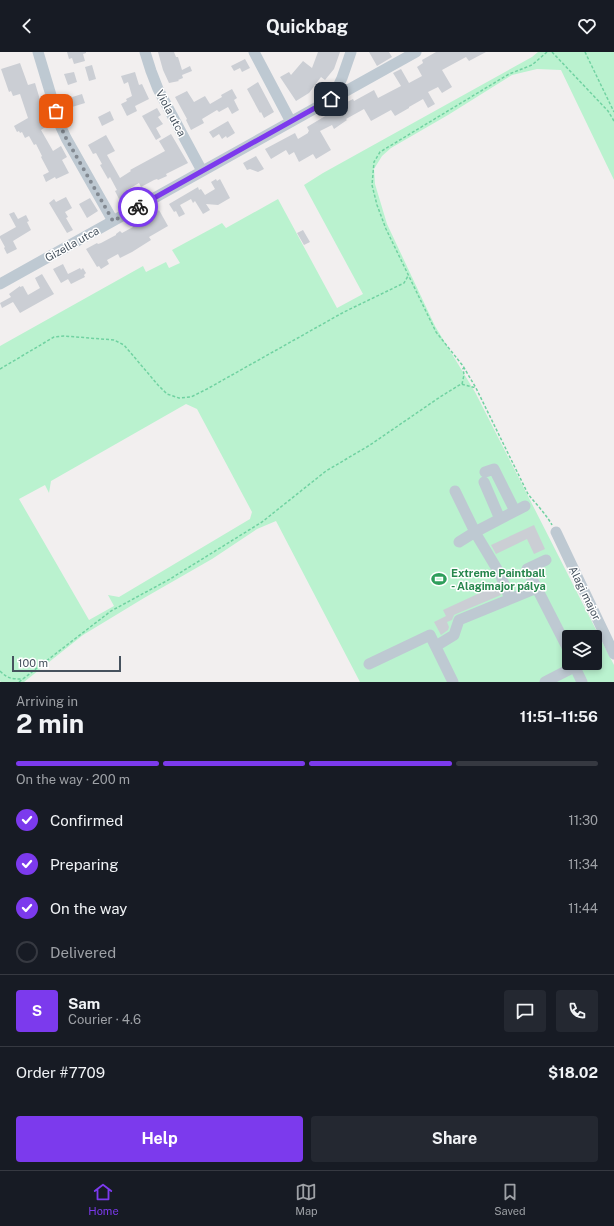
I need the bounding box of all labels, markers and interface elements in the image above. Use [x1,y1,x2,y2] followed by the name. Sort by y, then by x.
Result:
[16,15,38,37] icon: back
[576,15,598,37] icon: heart
[266,16,348,37] text: Quickbag
[314,82,348,116] pin
[154,88,188,138] street label: Viola utca
[320,88,342,110] icon: home
[39,94,73,128] pin
[45,100,67,122] icon: bag
[118,187,158,227] courier
[127,196,149,218] icon: bike
[43,224,101,264] street label: Gizella utca
[567,564,603,622] street label: Alagi major
[451,567,546,592] place label: Extreme Paintball - Alagimajor pálya
[430,570,448,588] sports icon: Extreme Paintball - Alagimajor pálya
[562,630,602,670] map controls
[562,630,602,670] button: layers
[12,654,121,673] scale bar
[18,657,48,669] text: 100 m
[16,694,78,709] text: Arriving in
[16,708,84,739] text: 2 min
[520,708,598,725] text: 11:51–11:56
[16,772,130,787] text: On the way · 200 m
[16,809,38,831] icon: check
[50,812,123,829] text: Confirmed
[568,813,598,828] text: 11:30
[16,853,38,875] icon: check
[50,856,119,873] text: Preparing
[568,857,598,872] text: 11:34
[16,897,38,919] icon: check
[50,900,127,917] text: On the way
[568,901,598,916] text: 11:44
[50,944,116,961] text: Delivered
[504,990,546,1032] button: chat
[556,990,598,1032] button: phone
[68,995,100,1012] text: Sam
[32,1002,42,1019] text: S
[68,1012,141,1027] text: Courier · 4.6
[16,1064,105,1081] text: Order #7709
[548,1064,598,1081] text: $18.02
[16,1116,303,1162] button: Help
[311,1116,598,1162] button: Share
[88,1181,119,1217] tab: Home
[295,1181,318,1217] tab: Map
[494,1181,526,1217] tab: Saved

